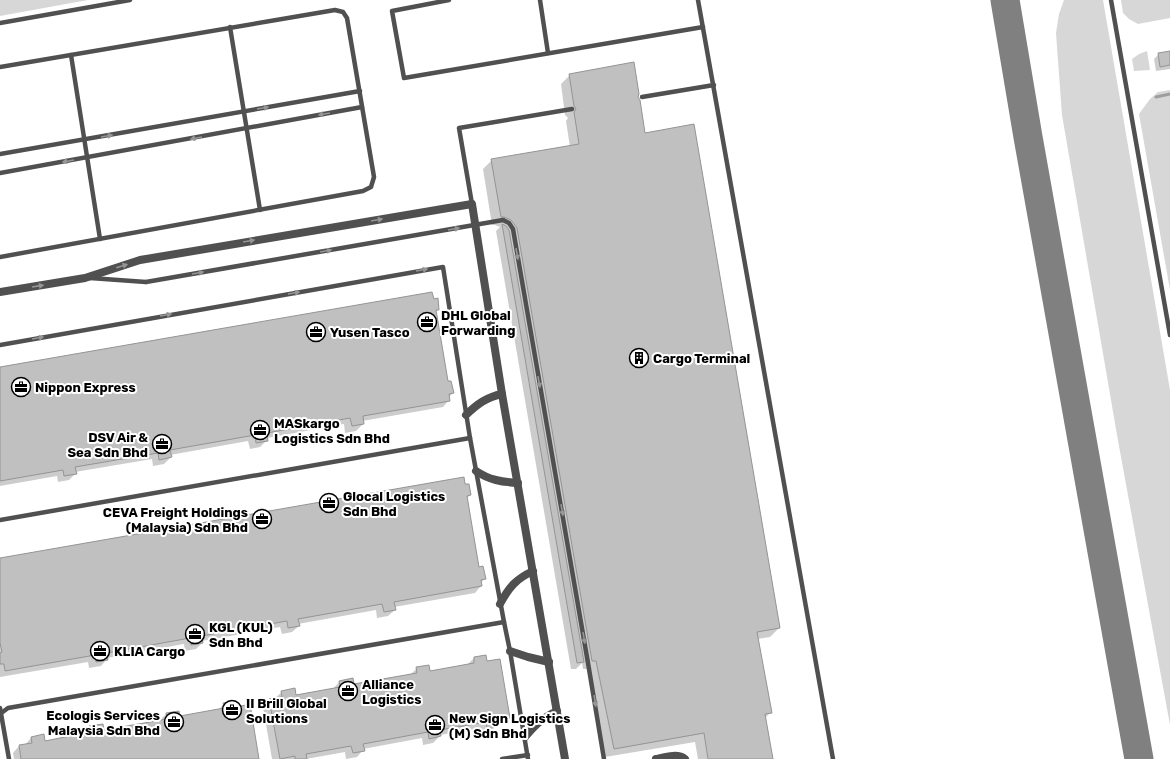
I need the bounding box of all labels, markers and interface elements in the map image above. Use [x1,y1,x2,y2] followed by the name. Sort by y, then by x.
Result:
[257,105,269,111] one-way arrow
[318,112,330,118] one-way arrow
[101,132,113,138] one-way arrow
[190,135,202,141] one-way arrow
[62,158,74,164] one-way arrow
[371,217,383,223] one-way arrow
[448,226,460,232] one-way arrow
[243,238,255,244] one-way arrow
[514,247,520,260] one-way arrow
[320,248,332,254] one-way arrow
[116,263,128,269] one-way arrow
[416,267,429,273] one-way arrow
[192,270,204,276] one-way arrow
[32,282,45,288] one-way arrow
[288,290,301,296] one-way arrow
[441,308,515,338] place label: DHL Global Forwarding
[416,311,438,333] office icon: DHL Global Forwarding
[160,312,173,318] one-way arrow
[305,321,327,343] office icon: Yusen Tasco
[330,325,410,340] place label: Yusen Tasco
[32,335,45,341] one-way arrow
[628,347,650,369] building icon: Cargo Terminal
[653,351,750,366] place label: Cargo Terminal
[10,376,32,398] office icon: Nippon Express
[537,376,543,388] one-way arrow
[35,380,136,395] place label: Nippon Express
[274,416,390,446] place label: MASkargo Logistics Sdn Bhd
[249,419,271,441] office icon: MASkargo Logistics Sdn Bhd
[67,430,148,460] place label: DSV Air & Sea Sdn Bhd
[151,433,173,455] office icon: DSV Air & Sea Sdn Bhd
[343,489,445,519] place label: Glocal Logistics Sdn Bhd
[318,492,340,514] office icon: Glocal Logistics Sdn Bhd
[559,504,565,516] one-way arrow
[103,505,248,535] place label: CEVA Freight Holdings (Malaysia) Sdn Bhd
[251,508,273,530] office icon: CEVA Freight Holdings (Malaysia) Sdn Bhd
[209,620,273,650] place label: KGL (KUL) Sdn Bhd
[184,623,206,645] office icon: KGL (KUL) Sdn Bhd
[581,632,587,644] one-way arrow
[89,640,111,662] office icon: KLIA Cargo
[114,644,185,659] place label: KLIA Cargo
[362,677,421,707] place label: Alliance Logistics
[337,680,359,702] office icon: Alliance Logistics
[592,695,598,707] one-way arrow
[246,696,327,726] place label: II Brill Global Solutions
[221,699,243,721] office icon: II Brill Global Solutions
[46,708,160,738] place label: Ecologis Services Malaysia Sdn Bhd
[163,711,185,733] office icon: Ecologis Services Malaysia Sdn Bhd
[449,711,570,741] place label: New Sign Logistics (M) Sdn Bhd
[424,714,446,736] office icon: New Sign Logistics (M) Sdn Bhd

